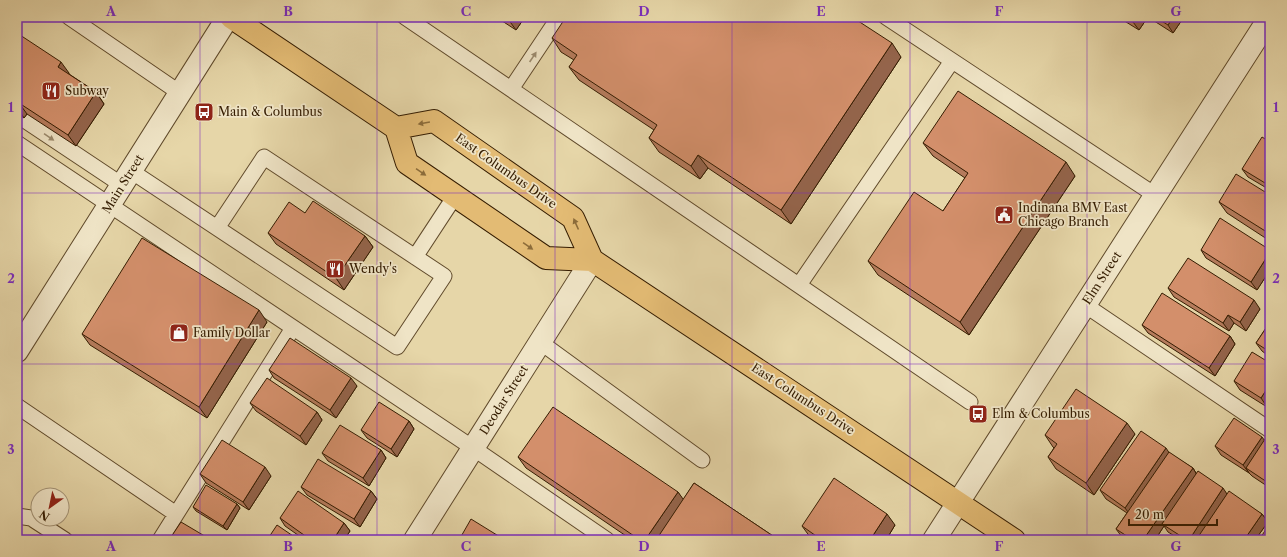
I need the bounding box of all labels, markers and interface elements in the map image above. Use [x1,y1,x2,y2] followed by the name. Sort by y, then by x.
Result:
[105,3,117,19] text: A
[283,3,293,19] text: B
[461,3,471,19] text: C
[638,3,650,19] text: D
[816,3,826,19] text: E
[995,3,1004,19] text: F
[1170,3,1182,19] text: G
[529,51,537,62] one-way arrow
[40,80,62,102] restaurant icon: Subway
[65,83,109,98] place label: Subway
[8,99,14,115] text: 1
[1273,99,1279,115] text: 1
[193,101,215,123] bus stop icon: Main & Columbus
[218,104,322,119] place label: Main & Columbus
[418,120,430,126] one-way arrow
[453,130,560,211] street label: East Columbus Drive
[44,133,55,141] one-way arrow
[99,151,147,216] street label: Main Street
[415,168,426,176] one-way arrow
[1018,200,1128,229] place label: Indinana BMV East Chicago Branch
[993,204,1015,226] public building icon: Indinana BMV East Chicago Branch
[573,218,579,230] one-way arrow
[523,242,533,250] one-way arrow
[1079,248,1125,307] street label: Elm Street
[324,258,346,280] restaurant icon: Wendy's
[348,261,397,276] place label: Wendy's
[7,270,15,286] text: 2
[1272,270,1280,286] text: 2
[168,322,190,344] shop icon: Family Dollar
[193,325,270,340] place label: Family Dollar
[749,360,858,438] street label: East Columbus Drive
[476,361,531,437] street label: Deodar Street
[967,403,989,425] bus stop icon: Elm & Columbus
[992,406,1090,421] place label: Elm & Columbus
[7,441,15,457] text: 3
[1272,441,1280,457] text: 3
[30,487,70,527] north arrow
[1129,501,1217,527] scale bar
[36,507,52,524] text: N
[1135,507,1164,522] text: 20 m
[105,538,117,554] text: A
[283,538,293,554] text: B
[461,538,471,554] text: C
[638,538,650,554] text: D
[816,538,826,554] text: E
[995,538,1004,554] text: F
[1170,538,1182,554] text: G

